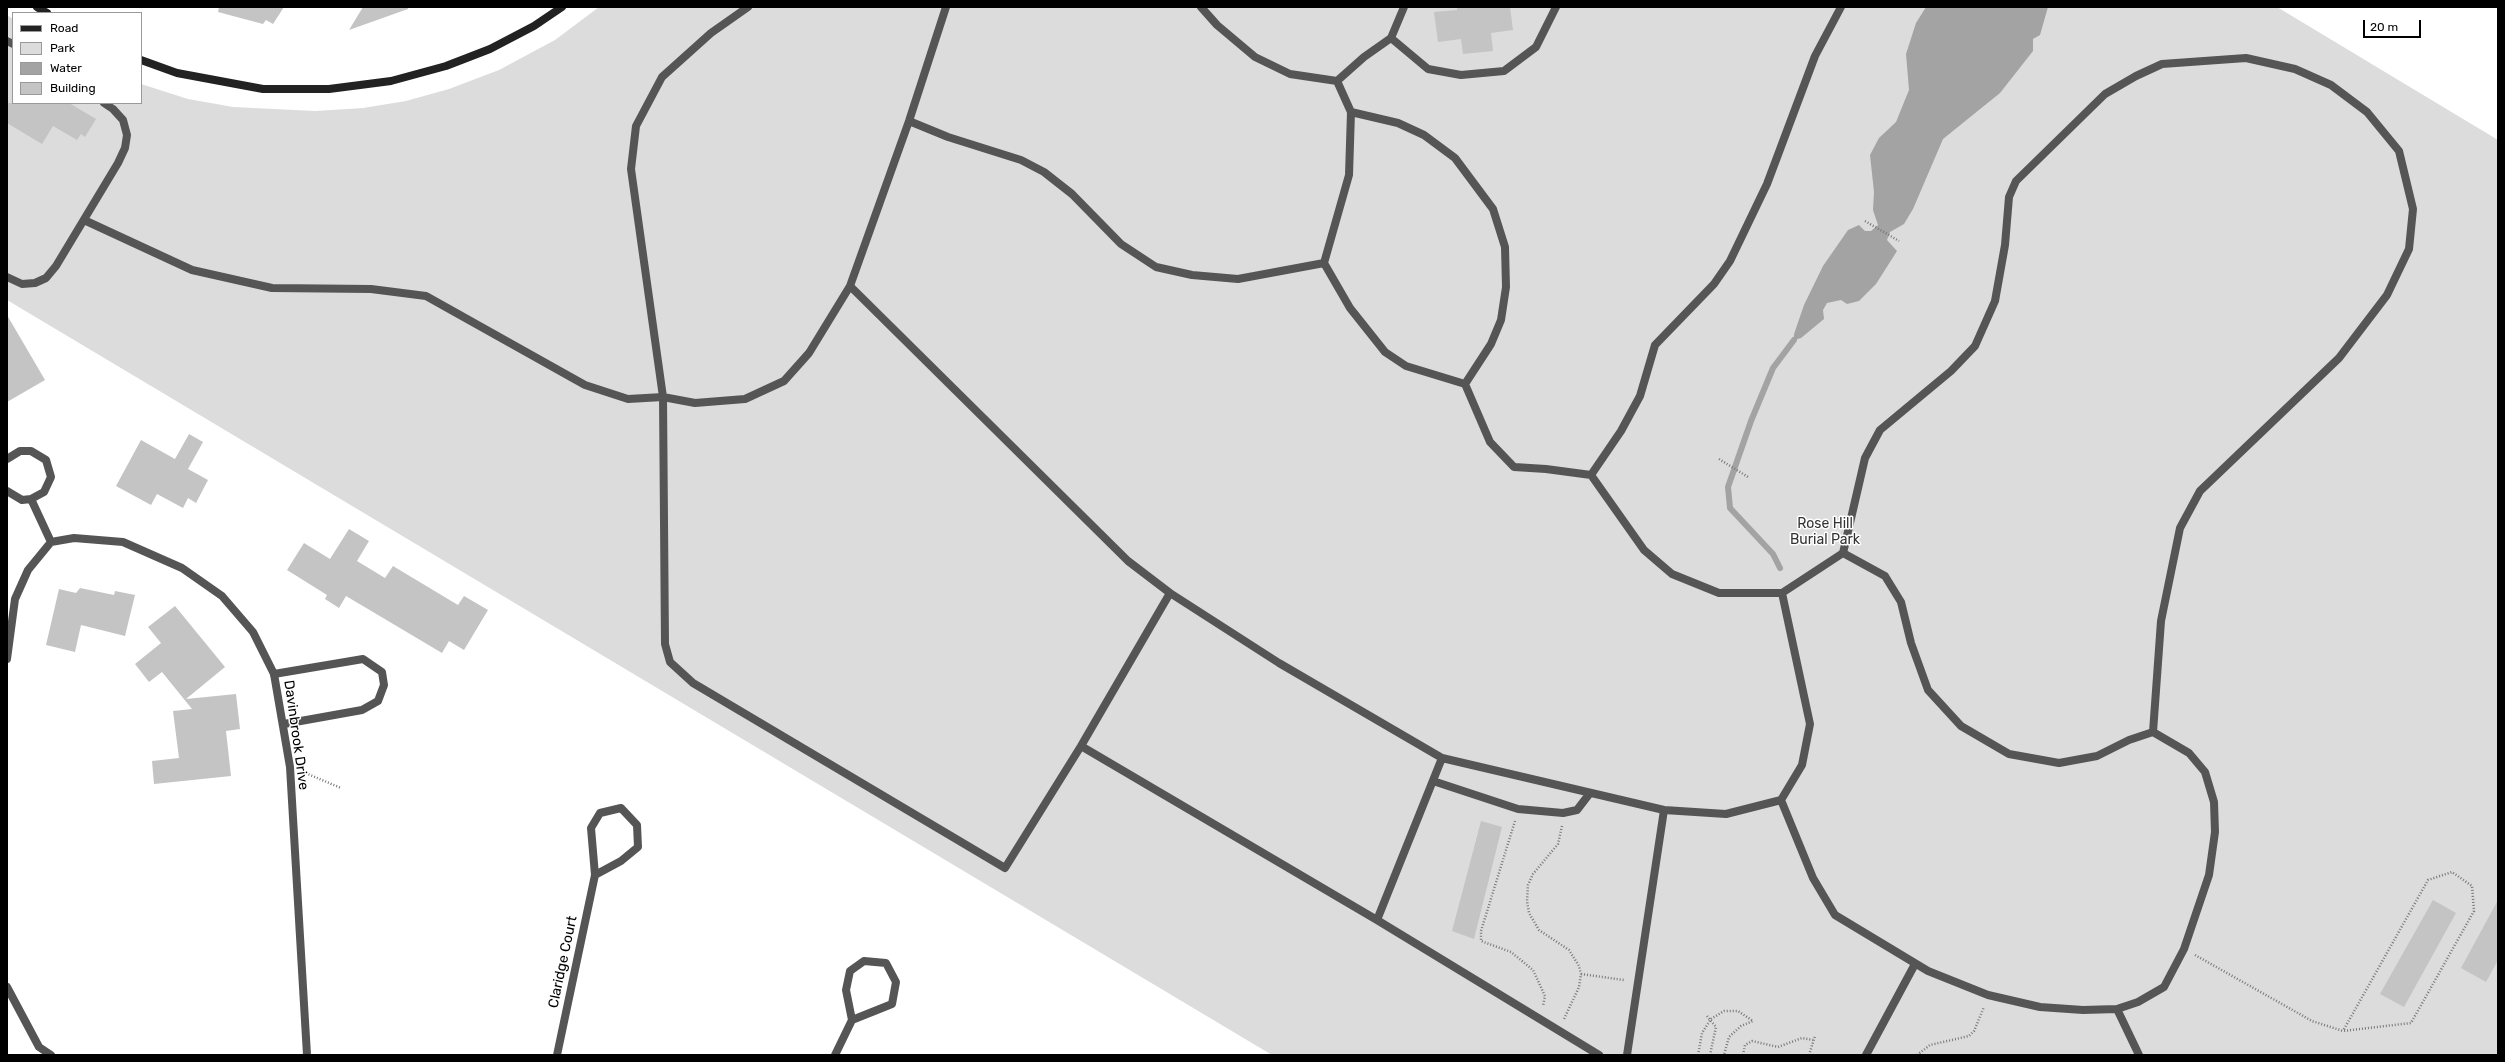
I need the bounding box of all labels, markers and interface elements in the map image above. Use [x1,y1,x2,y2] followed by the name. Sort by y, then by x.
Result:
[12,12,142,104] legend
[2365,12,2423,38] scale bar
[2370,20,2398,34] text: 20 m
[50,21,78,35] text: Road
[50,41,75,55] text: Park
[50,61,82,75] text: Water
[50,81,96,95] text: Building
[1790,516,1860,548] park label: Rose Hill Burial Park
[280,679,312,791] street label: Davinbrook Drive
[545,914,581,1010] street label: Claridge Court

